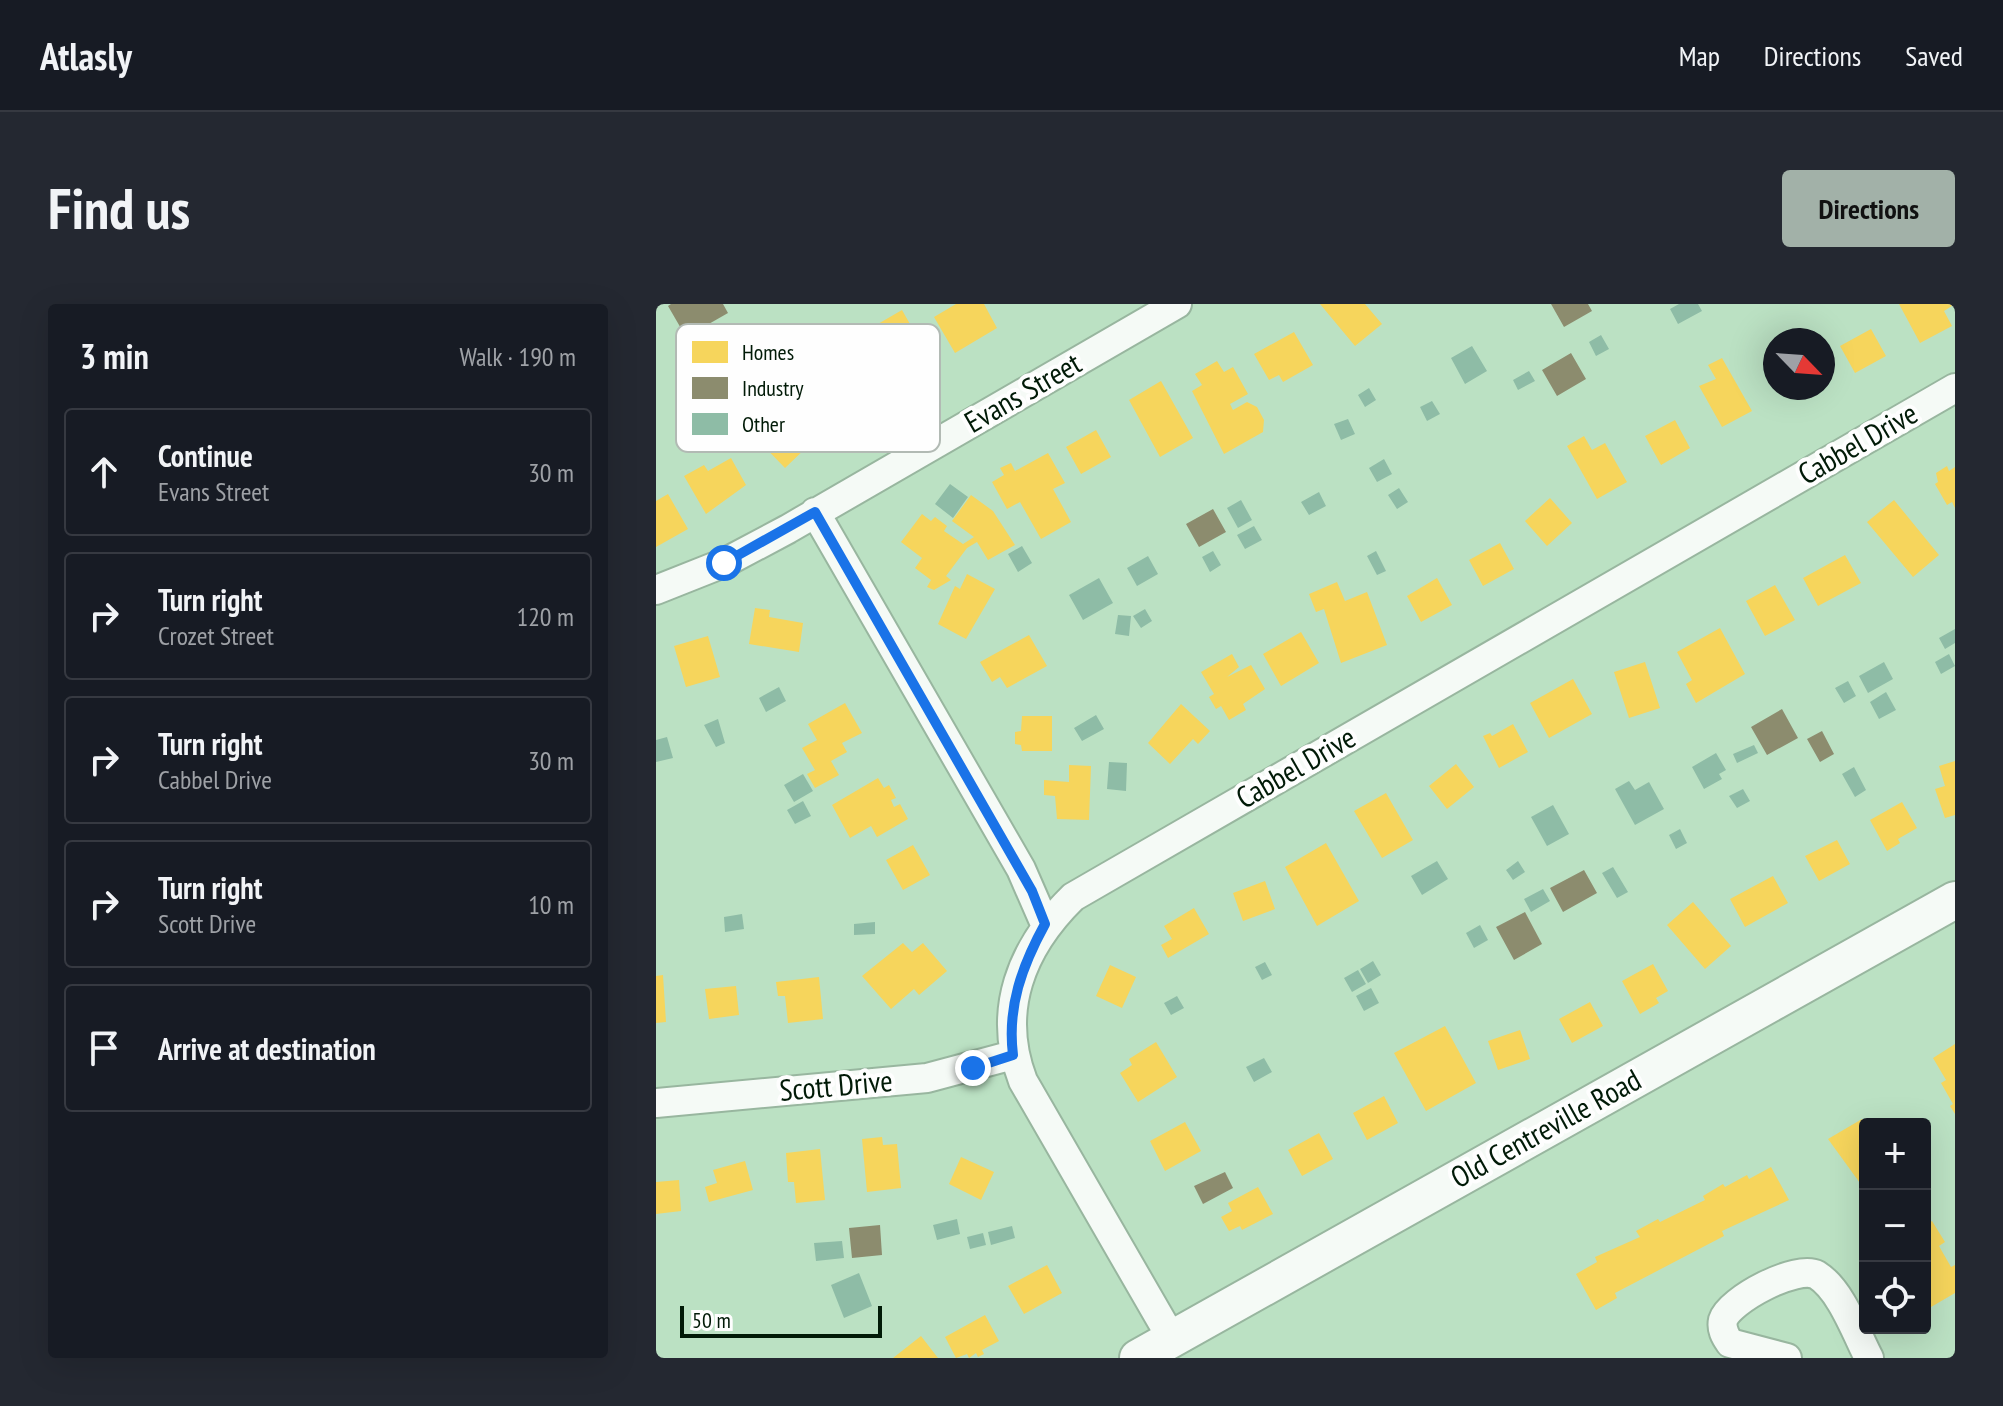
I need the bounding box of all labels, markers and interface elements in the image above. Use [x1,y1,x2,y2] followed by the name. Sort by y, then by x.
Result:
[40,31,132,80] text: Atlasly
[1679,37,1720,74] text: Map
[1764,37,1861,74] text: Directions
[1905,37,1963,74] text: Saved
[1782,170,1955,247] button: Directions
[48,172,190,244] text: Find us
[676,324,940,452] legend
[1763,328,1835,400] north arrow
[80,334,149,378] text: 3 min
[742,338,794,366] text: Homes
[459,340,576,373] text: Walk · 190 m
[957,342,1088,441] street label: Evans Street
[742,374,804,402] text: Industry
[1790,393,1924,492] street label: Cabbel Drive
[742,410,785,438] text: Other
[158,436,253,475] text: Continue
[82,450,126,494] icon: ahead
[528,456,574,489] text: 30 m
[158,475,269,508] text: Evans Street
[706,545,742,581] route start
[158,580,262,619] text: Turn right
[82,594,126,638] icon: right
[516,600,574,633] text: 120 m
[158,619,274,652] text: Crozet Street
[1228,717,1362,816] street label: Cabbel Drive
[158,724,262,763] text: Turn right
[82,738,126,782] icon: right
[528,744,574,777] text: 30 m
[158,763,272,796] text: Cabbel Drive
[158,868,262,907] text: Turn right
[82,882,126,926] icon: right
[528,888,574,921] text: 10 m
[158,907,256,940] text: Scott Drive
[82,1026,126,1070] icon: arrive
[158,1029,376,1068] text: Arrive at destination
[955,1050,991,1086] route end
[1443,1059,1647,1196] street label: Old Centreville Road
[778,1060,894,1109] street label: Scott Drive
[1859,1118,1931,1334] map controls
[1859,1118,1931,1190] button: +
[1859,1190,1931,1262] button: −
[1859,1262,1931,1334] button: locate
[680,1302,882,1338] scale bar
[692,1306,731,1334] text: 50 m

